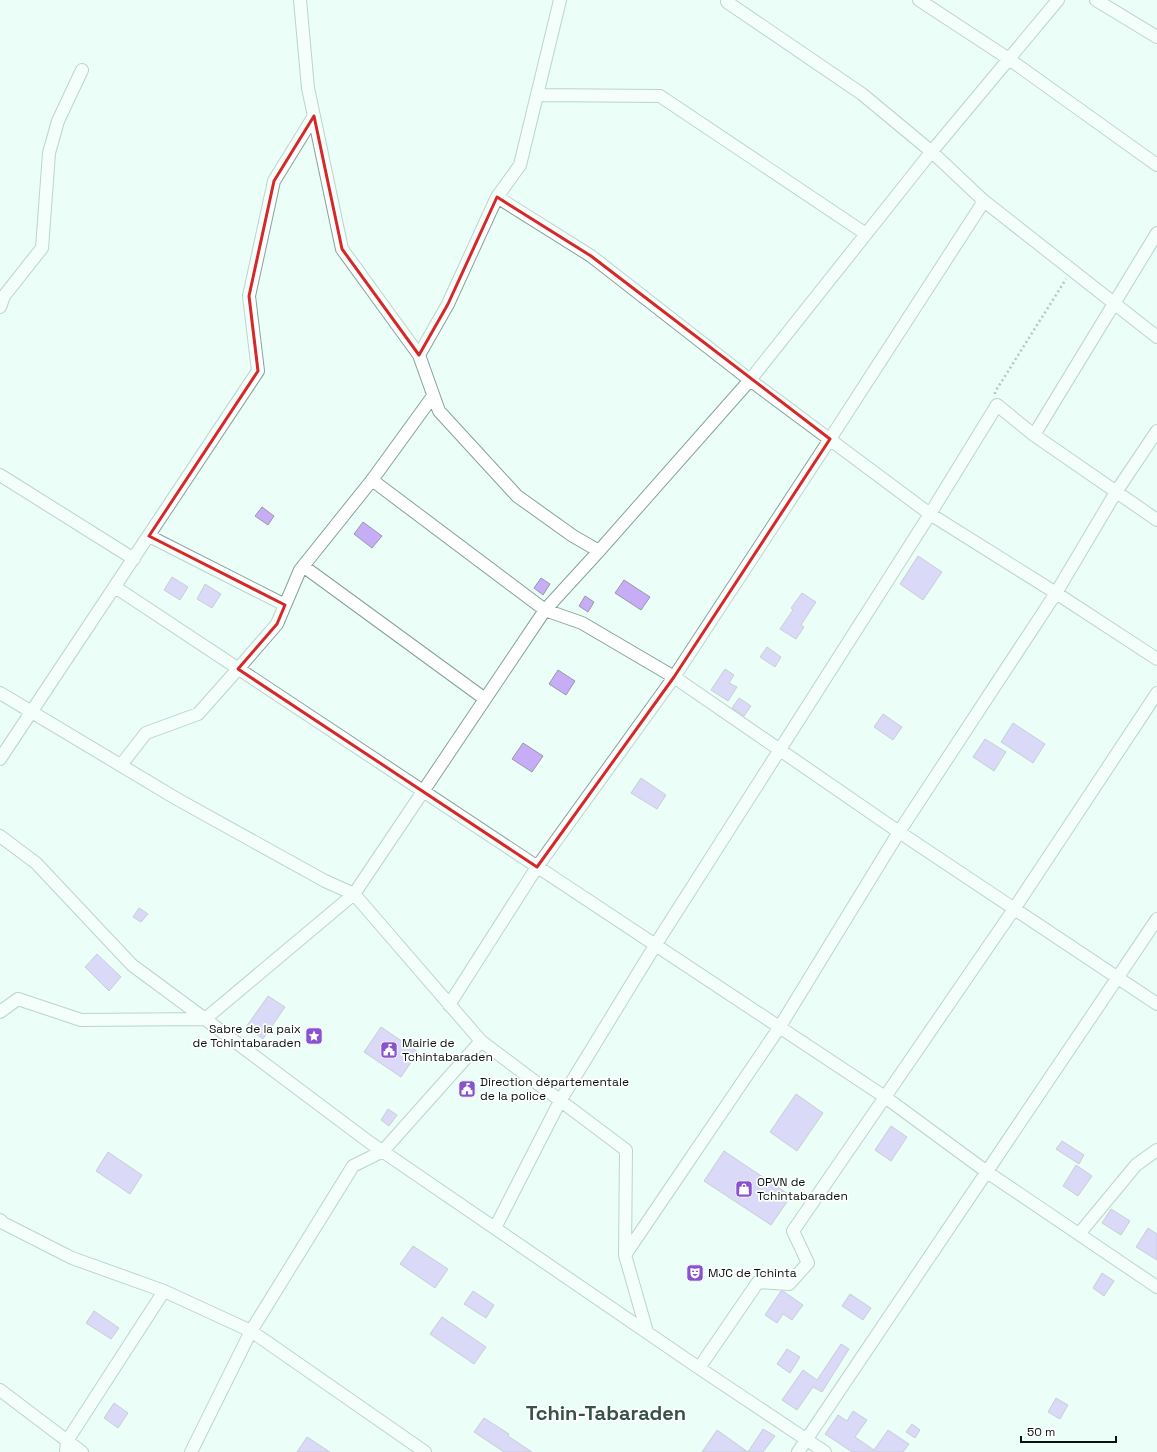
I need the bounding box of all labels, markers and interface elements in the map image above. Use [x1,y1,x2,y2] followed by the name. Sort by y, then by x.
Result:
[193,1021,301,1051] place label: Sabre de la paix de Tchintabaraden
[304,1026,324,1046] place icon: Sabre de la paix de Tchintabaraden
[402,1035,493,1065] place label: Mairie de Tchintabaraden
[379,1040,399,1060] public building icon: Mairie de Tchintabaraden
[480,1074,629,1104] place label: Direction départementale de la police
[457,1079,477,1099] public building icon: Direction départementale de la police
[757,1174,848,1204] place label: OPVN de Tchintabaraden
[734,1179,754,1199] shop icon: OPVN de Tchintabaraden
[685,1263,705,1283] theatre icon: MJC de Tchinta
[708,1265,797,1281] place label: MJC de Tchinta
[526,1400,686,1426] district label: Tchin-Tabaraden
[1021,1418,1116,1444] scale bar
[1027,1424,1055,1440] text: 50 m

